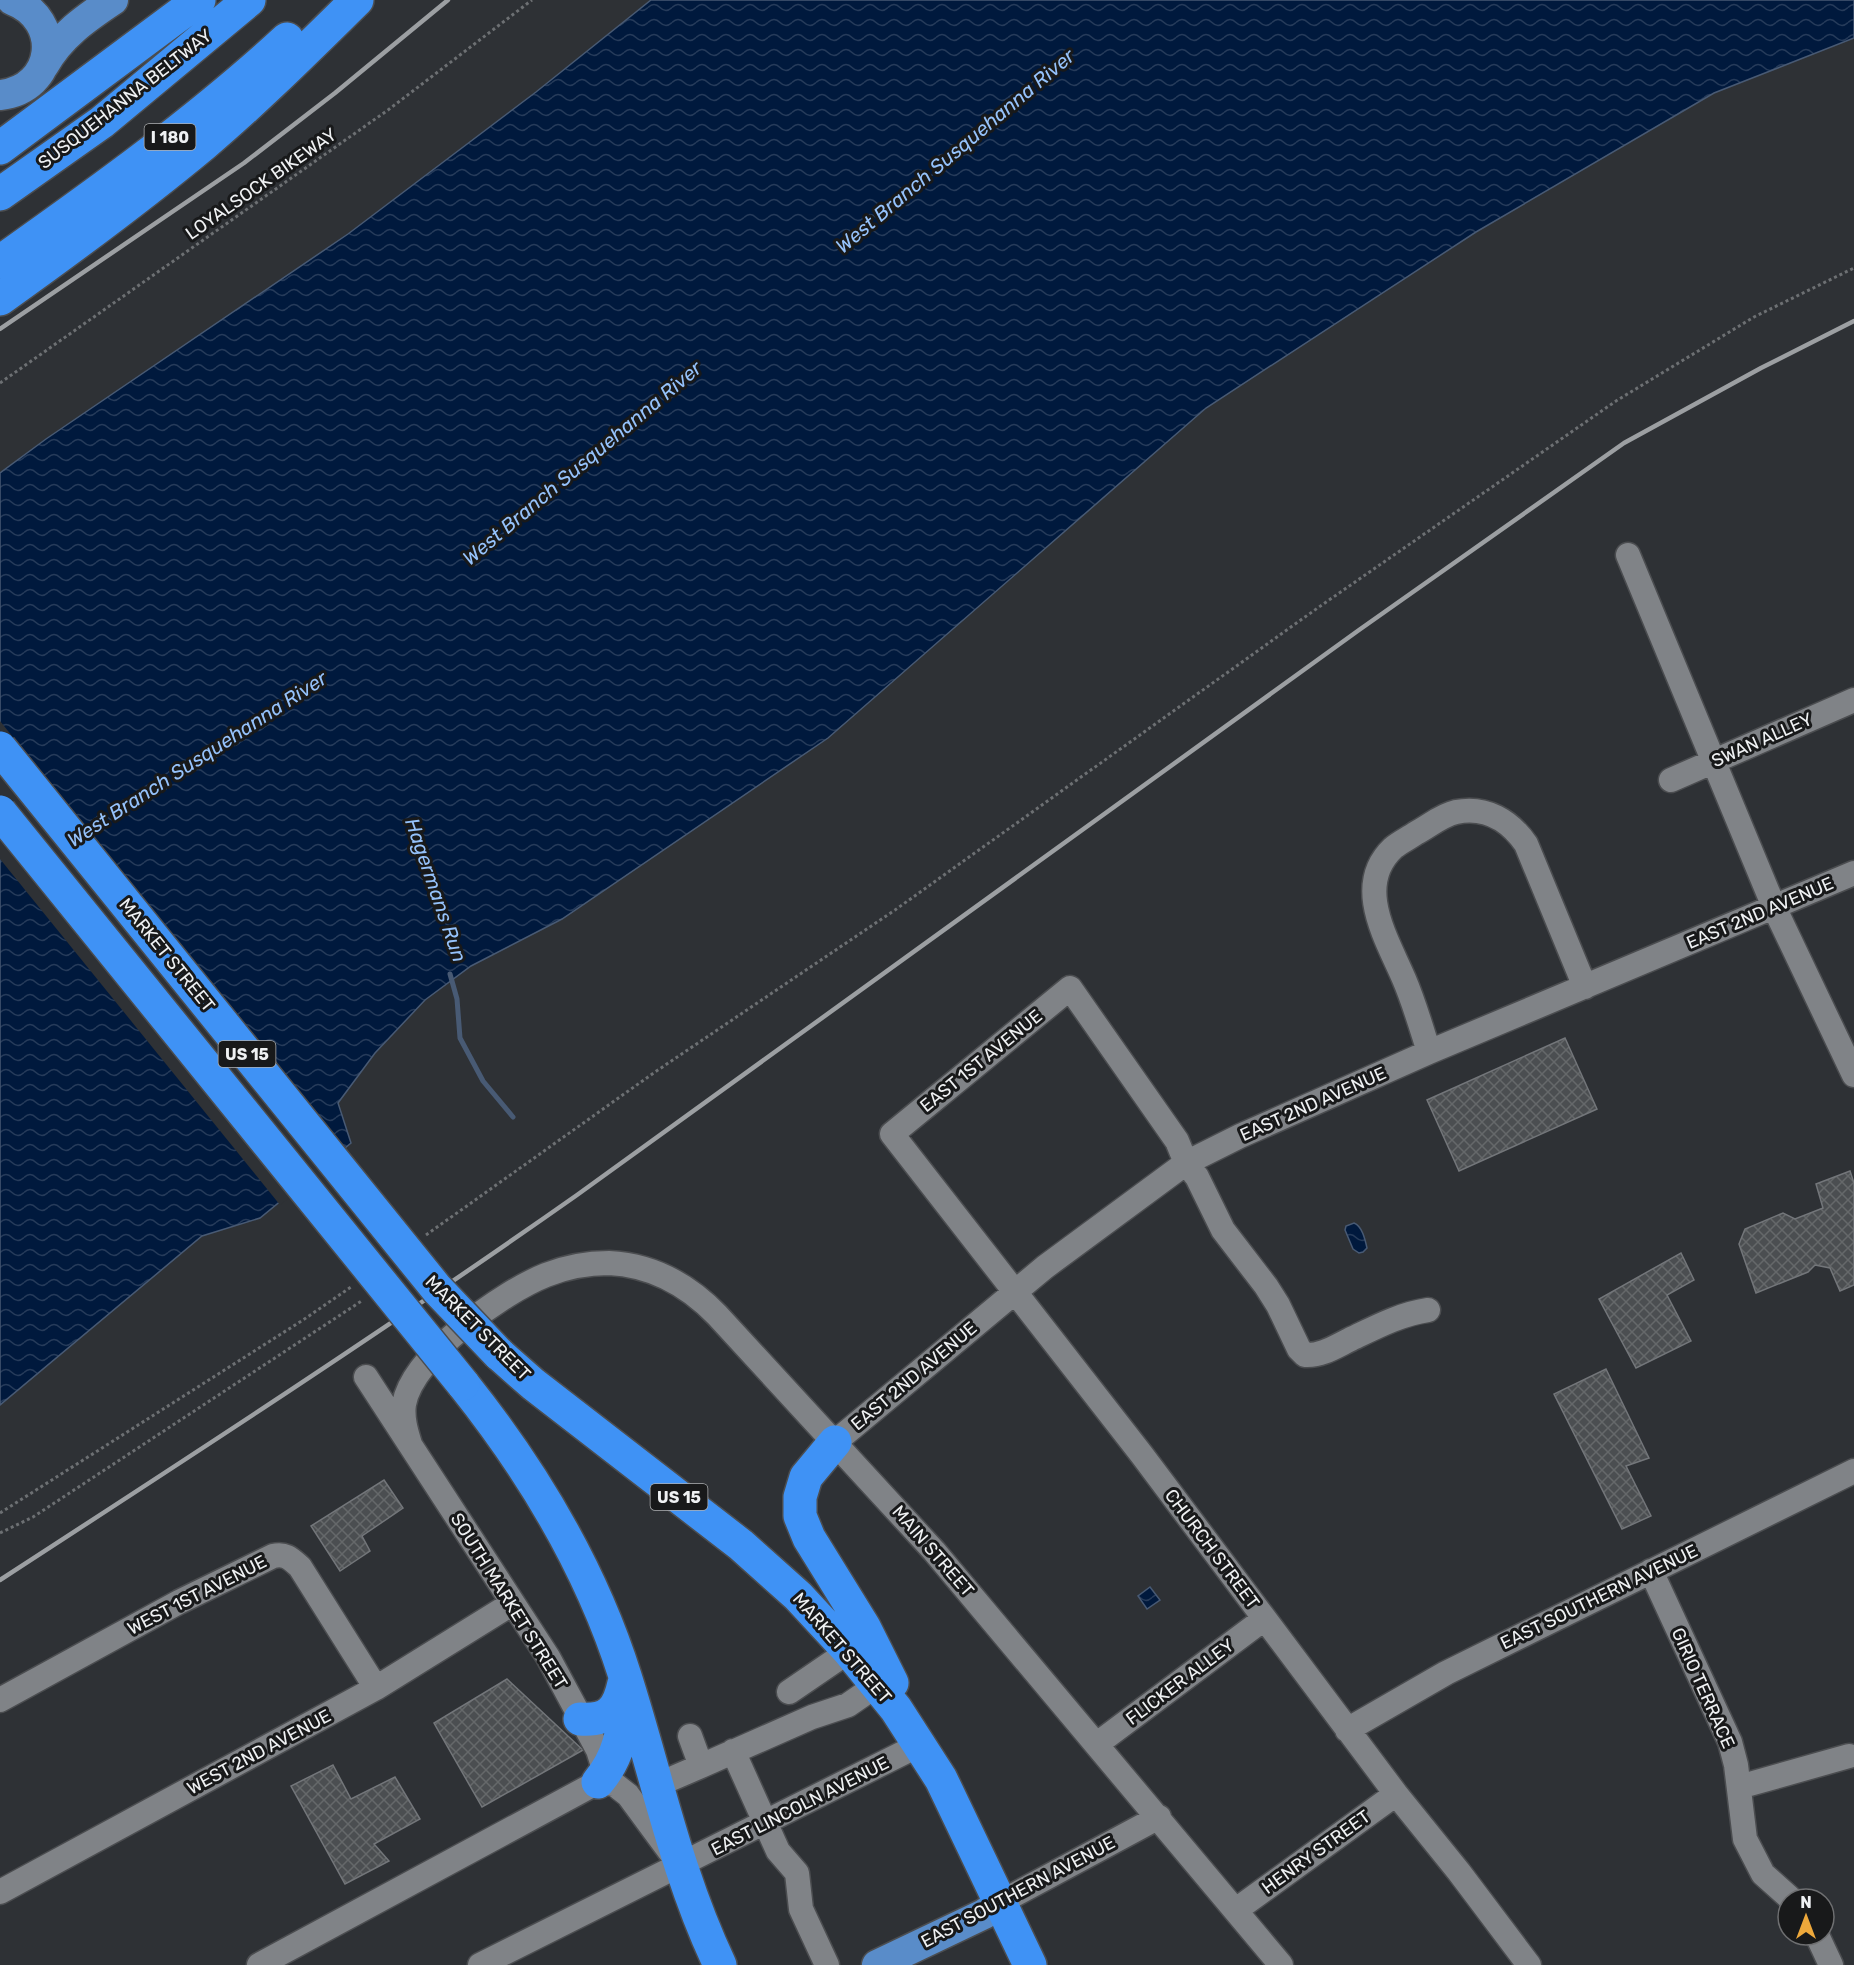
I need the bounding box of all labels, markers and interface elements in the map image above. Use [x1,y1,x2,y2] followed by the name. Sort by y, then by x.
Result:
[34,24,216,174] street label: SUSQUEHANNA BELTWAY
[831,43,1080,258] water label: West Branch Susquehanna River
[181,123,341,245] street label: LOYALSOCK BIKEWAY
[144,124,195,150] road number: I 180
[458,355,707,570] water label: West Branch Susquehanna River
[63,665,332,852] water label: West Branch Susquehanna River
[1708,708,1816,772] street label: SWAN ALLEY
[400,815,472,965] water label: Hagermans Run
[1683,872,1837,954] street label: EAST 2ND AVENUE
[114,894,220,1016] street label: MARKET STREET
[915,1005,1047,1117] street label: EAST 1ST AVENUE
[218,1041,276,1067] road number: US 15
[1237,1062,1389,1146] street label: EAST 2ND AVENUE
[421,1271,535,1385] street label: MARKET STREET
[847,1317,981,1435] street label: EAST 2ND AVENUE
[650,1484,708,1510] road number: US 15
[1160,1485,1264,1613] street label: CHURCH STREET
[887,1501,979,1601] street label: MAIN STREET
[446,1509,572,1693] street label: SOUTH MARKET STREET
[1497,1540,1701,1654] street label: EAST SOUTHERN AVENUE
[124,1550,270,1640] street label: WEST 1ST AVENUE
[788,1588,896,1708] street label: MARKET STREET
[1667,1624,1739,1752] street label: GIRIO TERRACE
[1122,1634,1239,1730] street label: FLICKER ALLEY
[183,1705,335,1799] street label: WEST 2ND AVENUE
[707,1752,893,1860] street label: EAST LINCOLN AVENUE
[1257,1805,1375,1899] street label: HENRY STREET
[917,1831,1119,1953] street label: EAST SOUTHERN AVENUE
[1776,1887,1836,1947] north arrow
[1800,1893,1812,1912] text: N

